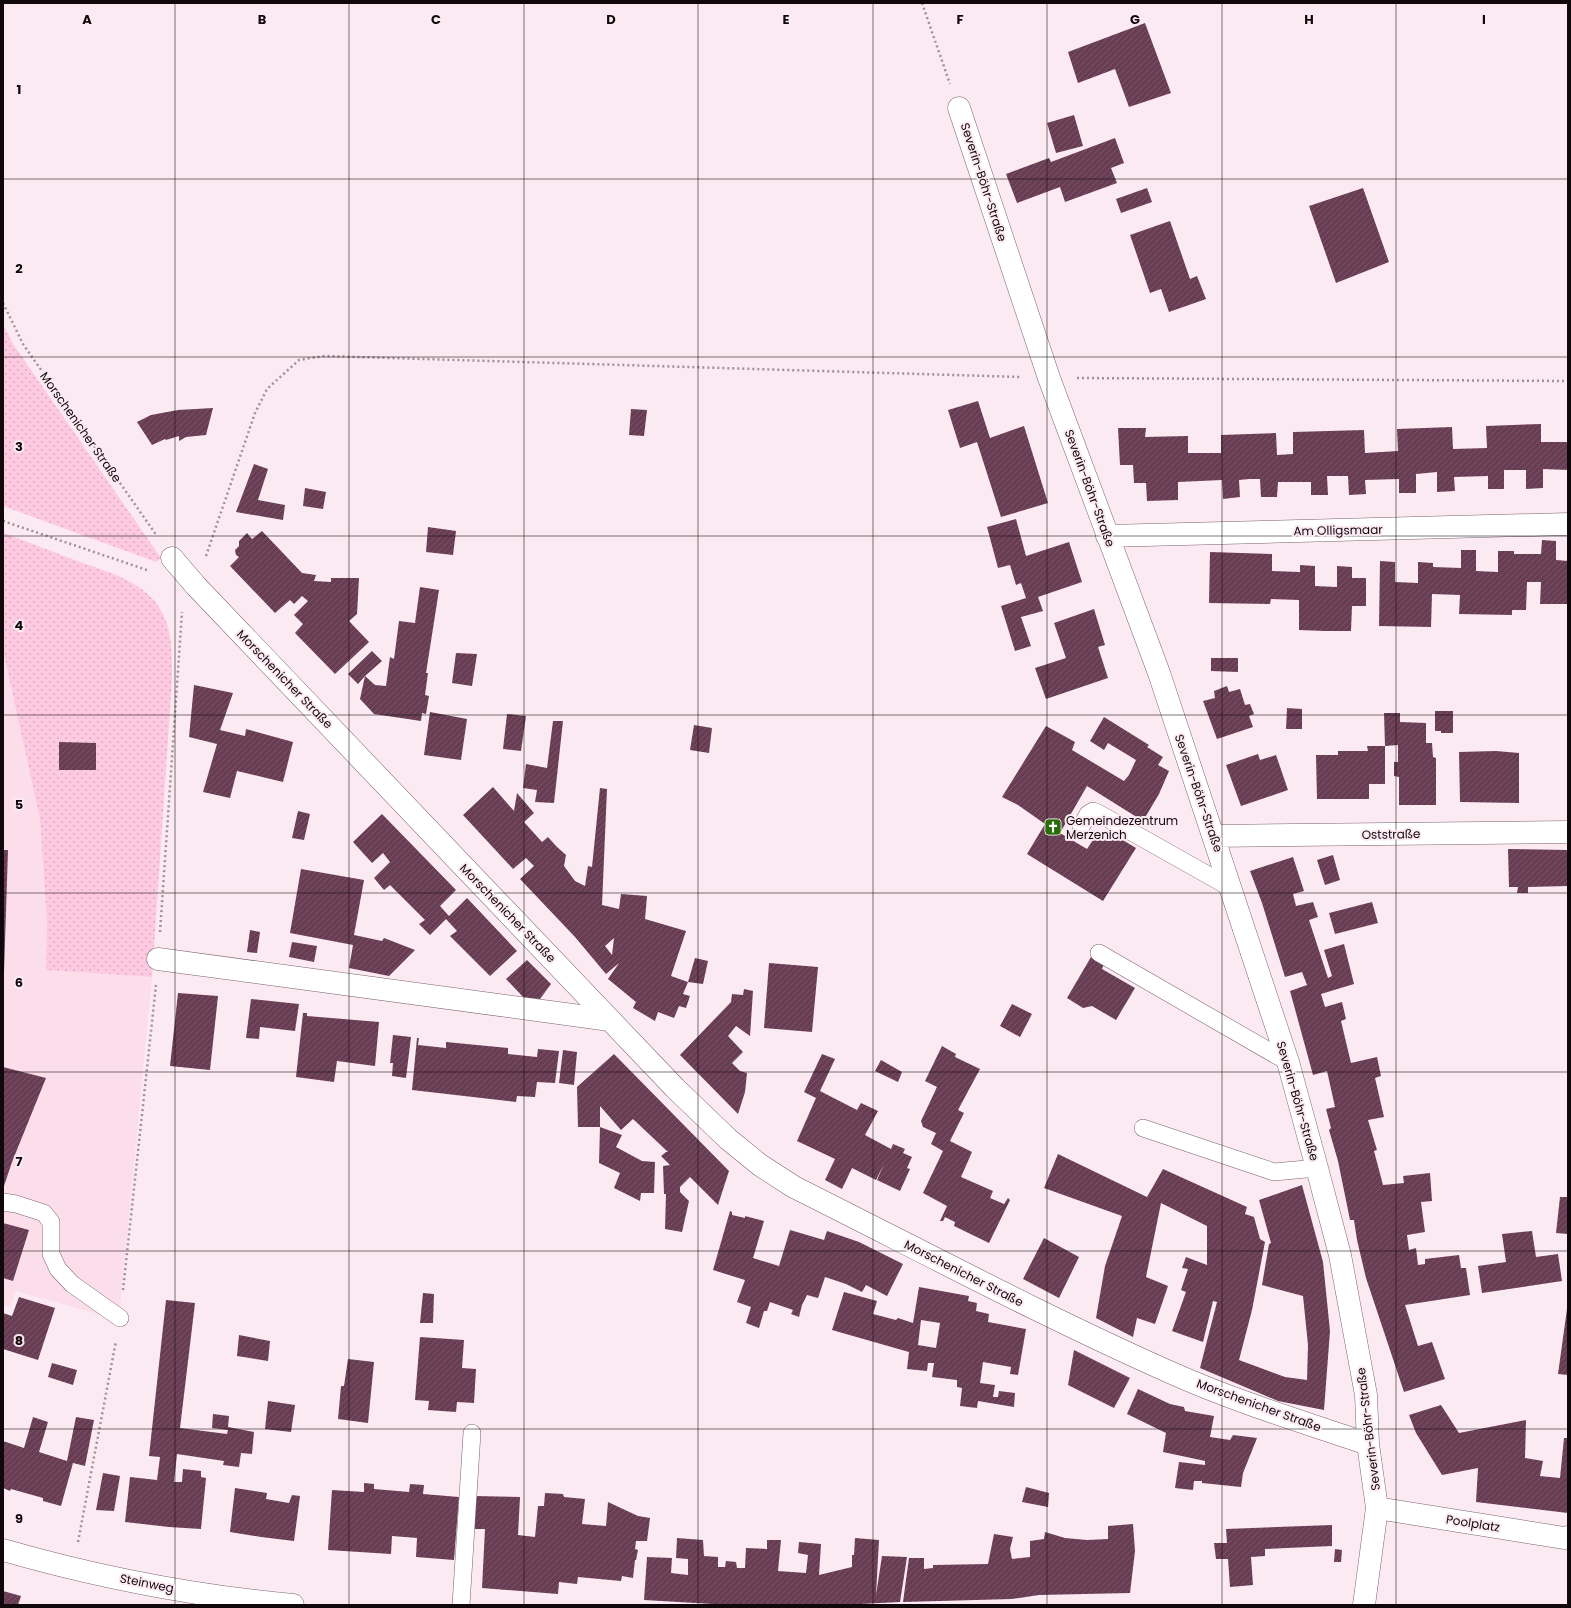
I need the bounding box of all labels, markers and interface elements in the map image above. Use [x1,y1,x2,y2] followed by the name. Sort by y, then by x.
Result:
[82,10,92,29] text: A
[258,10,267,29] text: B
[431,10,441,29] text: C
[606,10,616,29] text: D
[782,10,790,29] text: E
[956,10,964,29] text: F
[1130,10,1140,29] text: G
[1304,10,1314,29] text: H
[1482,10,1486,29] text: I
[17,80,21,99] text: 1
[957,121,1011,243] street label: Severin-Böhr-Straße
[15,259,23,278] text: 2
[36,368,126,486] street label: Morschenicher Straße
[1061,427,1119,549] street label: Severin-Böhr-Straße
[15,437,23,456] text: 3
[1293,521,1383,539] street label: Am Olligsmaar
[15,616,24,635] text: 4
[233,626,337,732] street label: Morschenicher Straße
[1171,732,1227,854] street label: Severin-Böhr-Straße
[15,795,23,814] text: 5
[1066,812,1178,843] place label: Gemeindezentrum Merzenich
[1043,817,1063,837] church icon: Gemeindezentrum Merzenich
[1361,825,1421,843] street label: Oststraße
[456,860,560,966] street label: Morschenicher Straße
[15,973,23,992] text: 6
[1273,1039,1323,1163] street label: Severin-Böhr-Straße
[16,1152,23,1171] text: 7
[902,1236,1026,1310] street label: Morschenicher Straße
[15,1331,23,1350] text: 8
[1352,1367,1384,1491] street label: Severin-Böhr-Straße
[1194,1375,1324,1435] street label: Morschenicher Straße
[15,1509,23,1528] text: 9
[1445,1510,1501,1536] street label: Poolplatz
[118,1569,176,1597] street label: Steinweg

